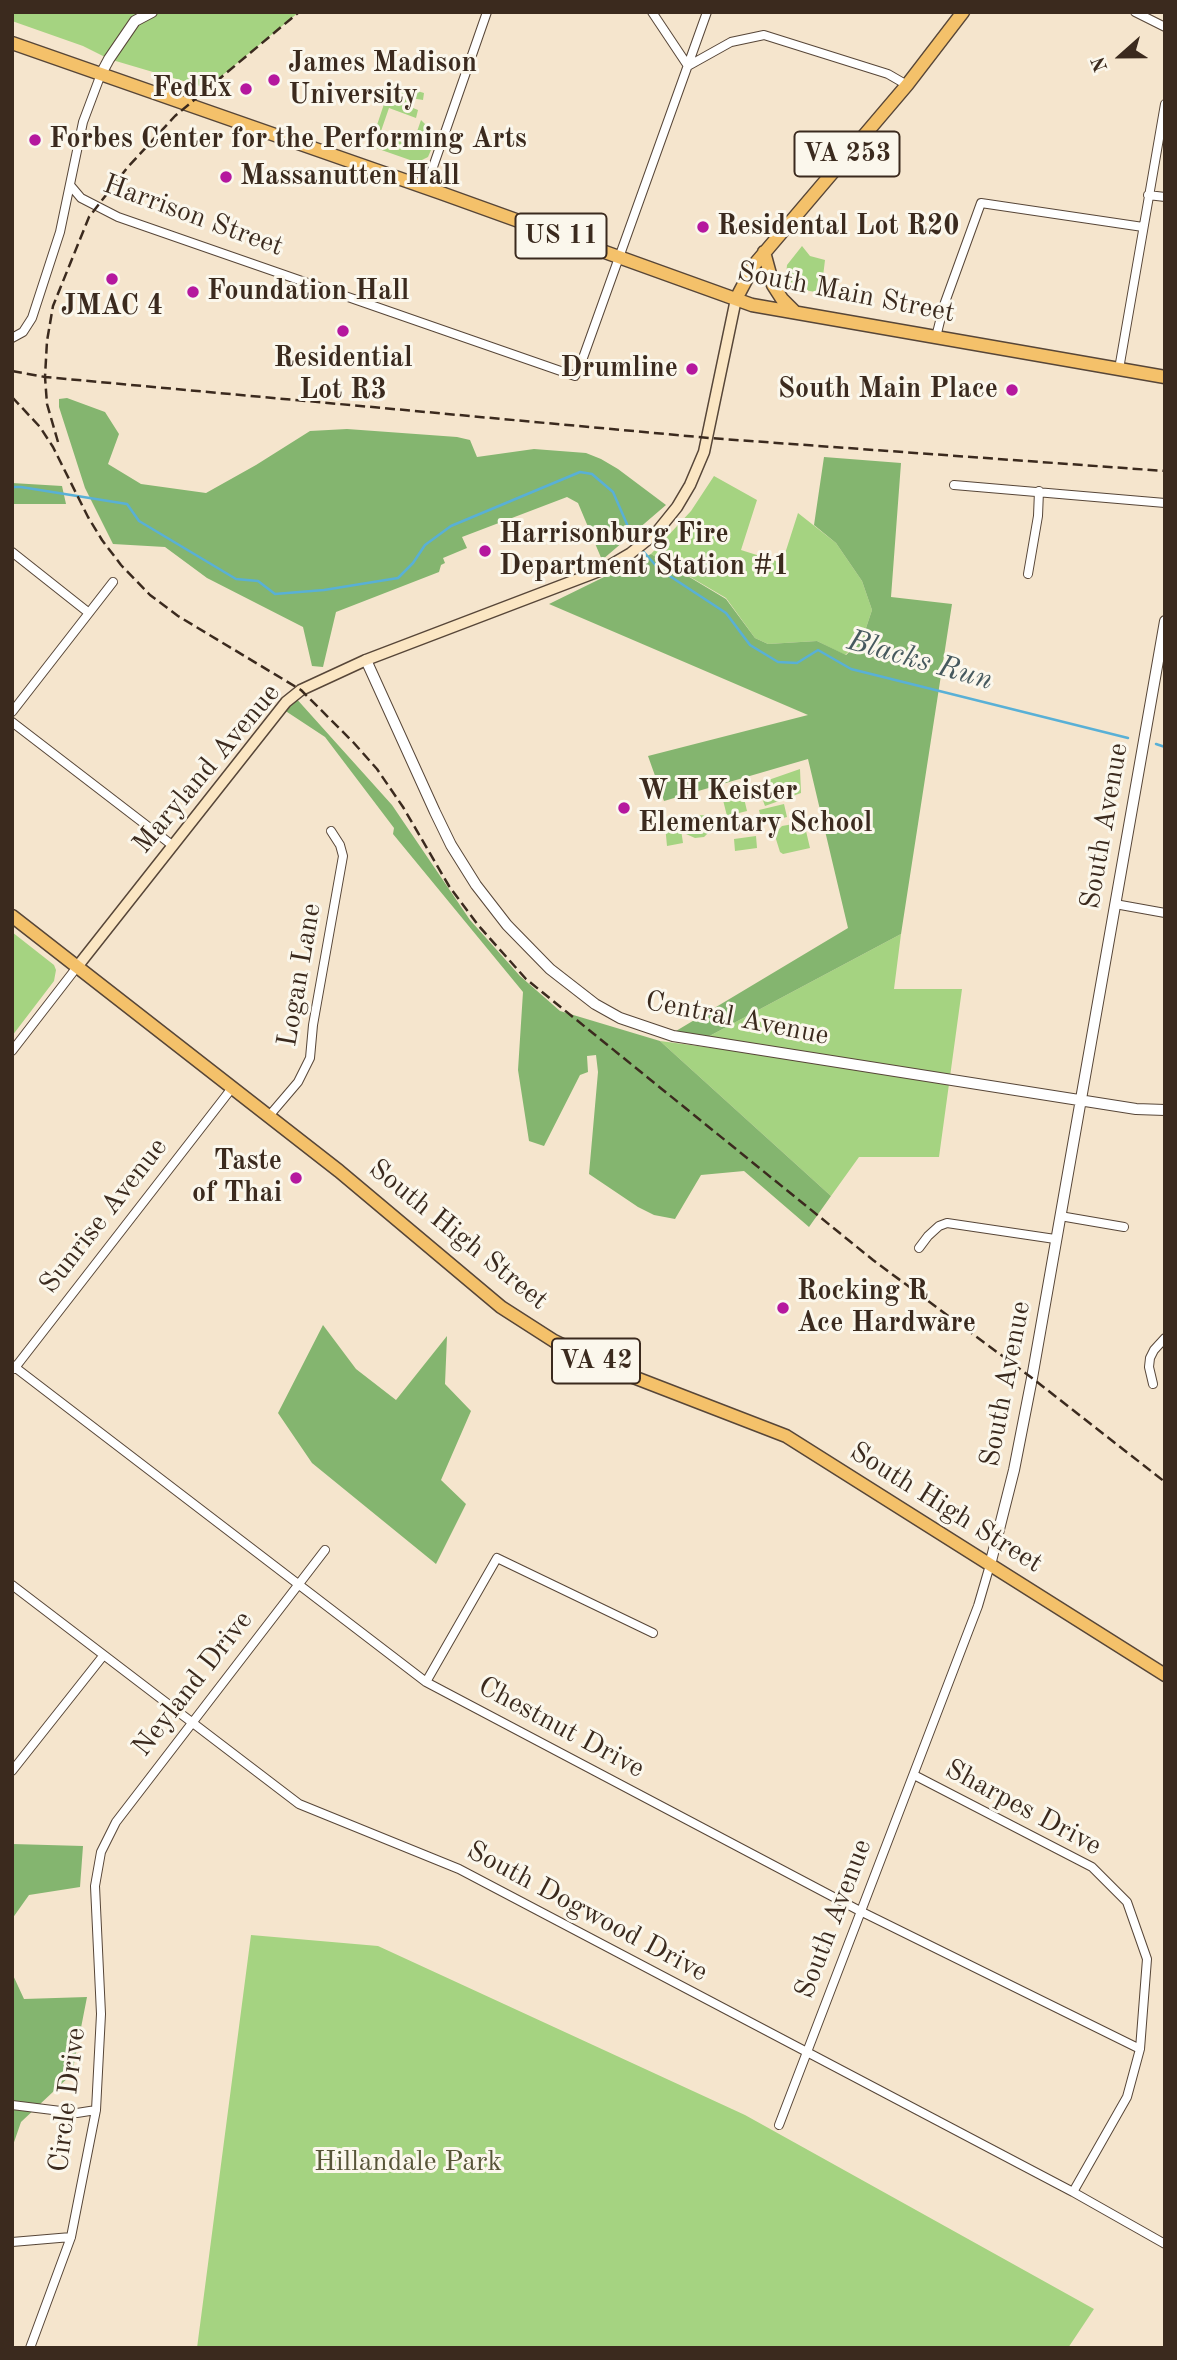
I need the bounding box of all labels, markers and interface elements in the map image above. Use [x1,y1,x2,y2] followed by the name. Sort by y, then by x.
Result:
[1086,21,1156,91] north arrow
[288,47,477,113] place label: James Madison University
[1089,54,1112,74] text: N
[152,72,232,106] place label: FedEx
[266,72,282,88] marker: James Madison University
[238,81,254,97] marker: FedEx
[49,123,527,157] place label: Forbes Center for the Performing Arts
[27,132,43,148] marker: Forbes Center for the Performing Arts
[794,132,900,176] road number: VA 253
[240,160,460,194] place label: Massanutten Hall
[98,168,288,264] street label: Harrison Street
[218,169,234,185] marker: Massanutten Hall
[717,210,960,244] place label: Residental Lot R20
[516,214,606,258] road number: US 11
[695,219,711,235] marker: Residental Lot R20
[734,255,958,331] street label: South Main Street
[104,271,120,287] marker: JMAC 4
[207,275,409,309] place label: Foundation Hall
[185,284,201,300] marker: Foundation Hall
[61,290,163,324] place label: JMAC 4
[335,323,351,339] marker: Residential Lot R3
[273,342,413,408] place label: Residential Lot R3
[560,352,678,386] place label: Drumline
[684,361,700,377] marker: Drumline
[778,373,998,407] place label: South Main Place
[1004,382,1020,398] marker: South Main Place
[499,518,789,584] place label: Harrisonburg Fire Department Station #1
[477,543,493,559] marker: Harrisonburg Fire Department Station #1
[843,623,997,699] water label: Blacks Run
[126,677,288,861] street label: Maryland Avenue
[1074,740,1136,912] street label: South Avenue
[638,775,872,841] place label: W H Keister Elementary School
[616,800,632,816] marker: W H Keister Elementary School
[271,901,329,1049] street label: Logan Lane
[642,985,832,1053] street label: Central Avenue
[33,1131,175,1301] street label: Sunrise Avenue
[192,1145,282,1211] place label: Taste of Thai
[362,1152,554,1318] street label: South High Street
[288,1170,304,1186] marker: Taste of Thai
[797,1275,976,1341] place label: Rocking R Ace Hardware
[973,1298,1039,1470] street label: South Avenue
[775,1300,791,1316] marker: Rocking R Ace Hardware
[552,1338,640,1384] road number: VA 42
[843,1435,1049,1581] street label: South High Street
[126,1605,260,1763] street label: Neyland Drive
[472,1670,650,1786] street label: Chestnut Drive
[939,1753,1107,1863] street label: Sharpes Drive
[461,1834,713,1990] street label: South Dogwood Drive
[788,1835,880,2003] street label: South Avenue
[42,2026,94,2174] street label: Circle Drive
[314,2146,502,2180] park label: Hillandale Park

